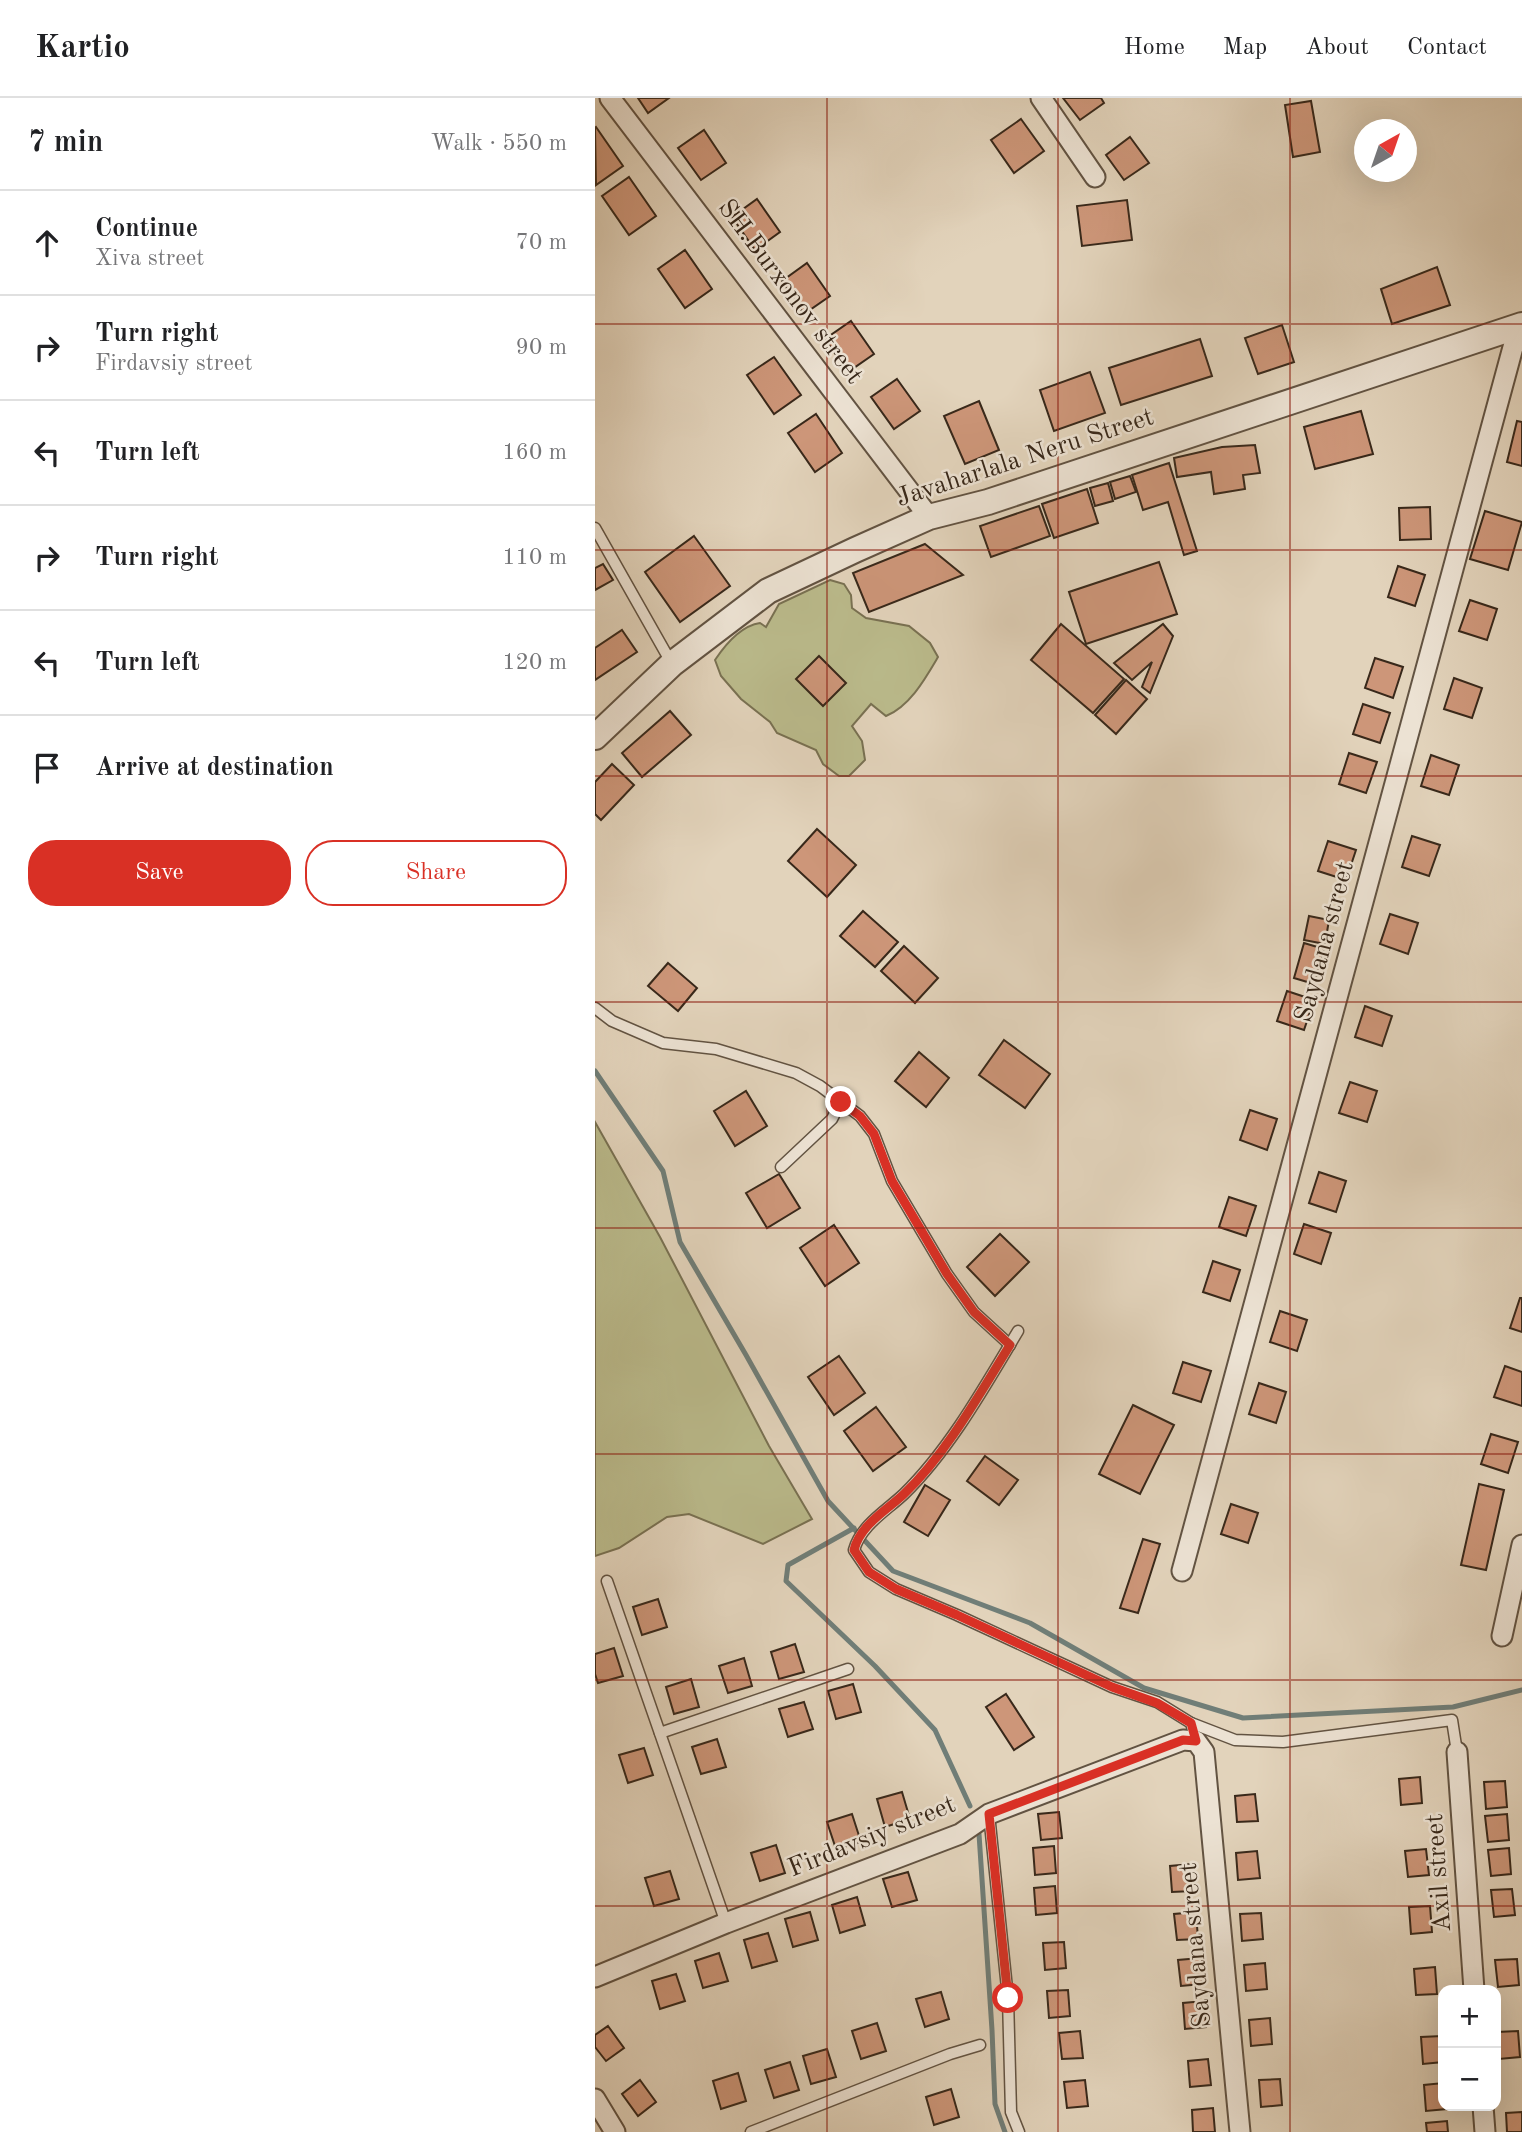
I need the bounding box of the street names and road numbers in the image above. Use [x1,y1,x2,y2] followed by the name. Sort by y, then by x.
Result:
[712,195,868,389] street label: SH.Burxonov street
[893,404,1157,512] street label: Javaharlala Neru Street
[1291,859,1359,1025] street label: Saydana street
[785,1792,959,1882] street label: Firdavsiy street
[1422,1813,1456,1933] street label: Axil street
[1176,1861,1216,2029] street label: Saydana street

